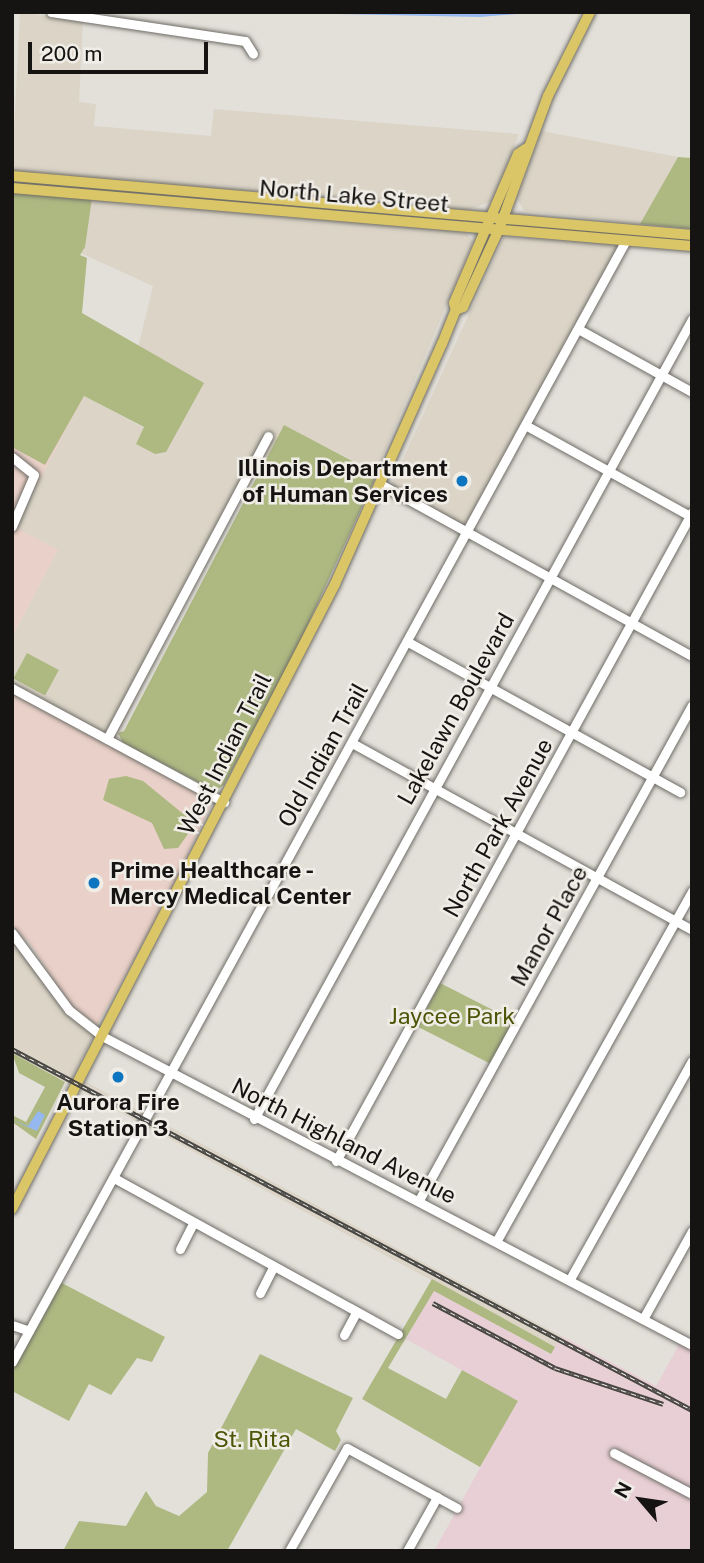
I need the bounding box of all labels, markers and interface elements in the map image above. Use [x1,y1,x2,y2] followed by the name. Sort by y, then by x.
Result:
[32,28,212,72] scale bar
[41,41,102,66] text: 200 m
[258,174,450,218] street label: North Lake Street
[237,454,448,508] place label: Illinois Department of Human Services
[454,473,470,489] marker: Illinois Department of Human Services
[392,608,520,810] street label: Lakelawn Boulevard
[172,669,278,839] street label: West Indian Trail
[272,678,374,832] street label: Old Indian Trail
[437,734,559,922] street label: North Park Avenue
[110,856,351,910] place label: Prime Healthcare - Mercy Medical Center
[505,861,593,991] street label: Manor Place
[84,873,104,893] marker: Prime Healthcare - Mercy Medical Center
[389,1002,515,1030] park label: Jaycee Park
[110,1069,126,1085] marker: Aurora Fire Station 3
[227,1072,461,1210] street label: North Highland Avenue
[56,1088,180,1142] place label: Aurora Fire Station 3
[213,1425,291,1453] park label: St. Rita
[606,1465,676,1535] north arrow
[609,1478,636,1502] text: N

